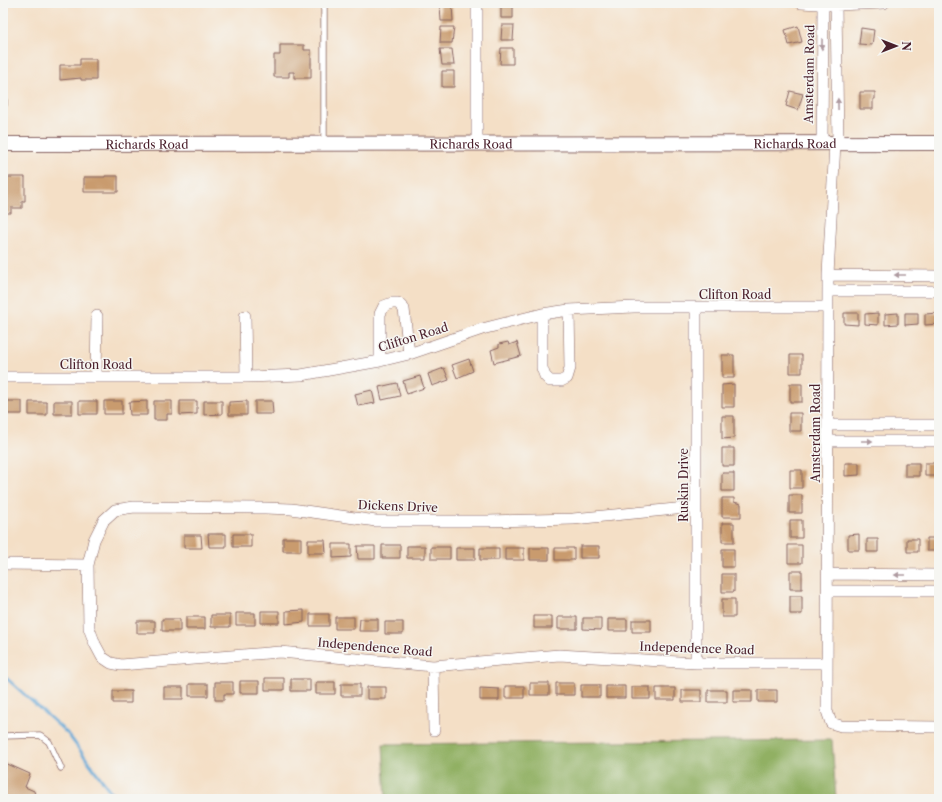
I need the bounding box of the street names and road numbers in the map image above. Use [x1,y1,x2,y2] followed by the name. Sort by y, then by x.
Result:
[801,24,817,125] street label: Amsterdam Road
[106,136,189,151] street label: Richards Road
[430,136,513,151] street label: Richards Road
[754,136,837,151] street label: Richards Road
[699,287,772,302] street label: Clifton Road
[376,319,451,355] street label: Clifton Road
[60,357,133,372] street label: Clifton Road
[808,383,823,483] street label: Amsterdam Road
[676,448,691,522] street label: Ruskin Drive
[358,497,439,515] street label: Dickens Drive
[317,635,434,660] street label: Independence Road
[639,638,755,658] street label: Independence Road

